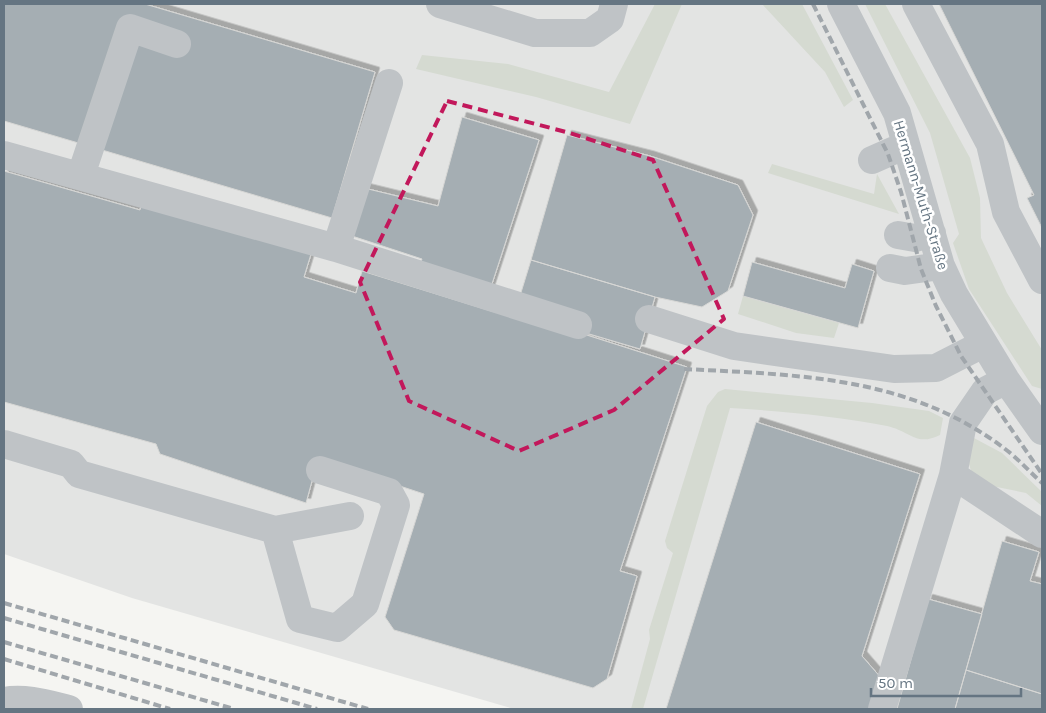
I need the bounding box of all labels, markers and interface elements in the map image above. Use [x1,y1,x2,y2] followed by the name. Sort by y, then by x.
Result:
[890,118,952,272] street label: Hermann-Muth-Straße
[871,666,1021,698] scale bar
[878,674,913,692] text: 50 m

